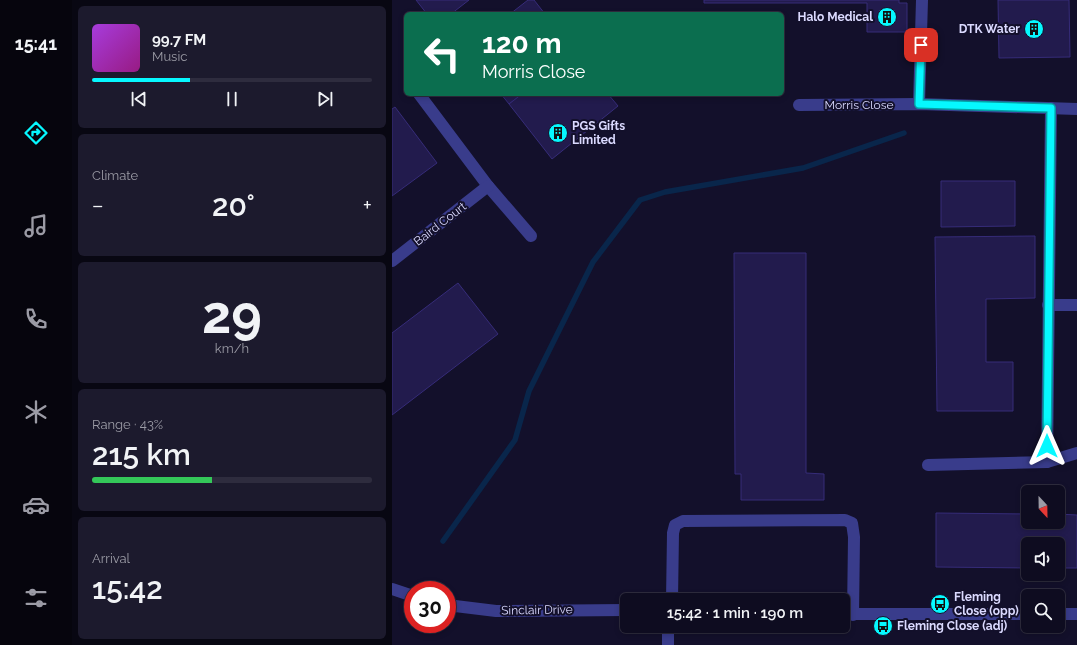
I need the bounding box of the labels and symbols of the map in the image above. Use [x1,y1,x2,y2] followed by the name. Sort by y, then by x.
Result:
[876,6,898,28] building icon: Halo Medical
[798,10,873,24] place label: Halo Medical
[1023,18,1045,40] building icon: DTK Water
[959,22,1020,36] place label: DTK Water
[904,28,938,62] pin
[825,98,893,112] street label: Morris Close
[572,119,625,147] place label: PGS Gifts Limited
[547,122,569,144] building icon: PGS Gifts Limited
[411,199,469,249] street label: Baird Court
[1026,425,1068,467] position arrow
[1021,485,1065,529] north arrow
[404,581,456,633] speed limit sign: 30
[954,590,1019,618] place label: Fleming Close (opp)
[929,593,951,615] bus stop icon: Fleming Close (opp)
[501,602,573,618] street label: Sinclair Drive
[872,615,894,637] bus stop icon: Fleming Close (adj)
[897,619,1008,633] place label: Fleming Close (adj)

